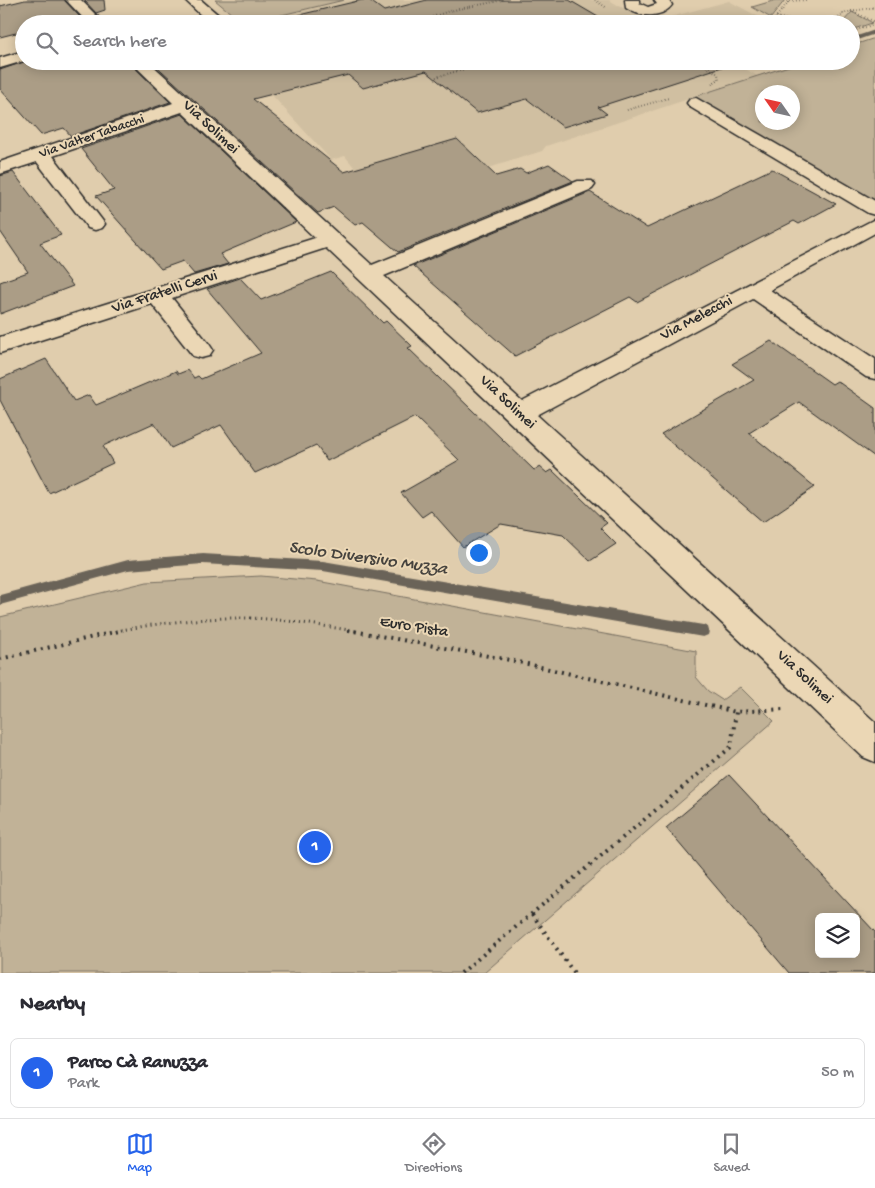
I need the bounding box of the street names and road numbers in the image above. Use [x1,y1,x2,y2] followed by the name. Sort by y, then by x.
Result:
[177,96,242,159] street label: Via Solimei
[36,111,147,163] street label: Via Valter Tabacchi
[109,267,220,319] street label: Via Fratelli Cervi
[657,292,736,346] street label: Via Melecchi
[474,371,539,434] street label: Via Solimei
[379,613,451,643] street label: Euro Pista
[771,646,836,709] street label: Via Solimei

